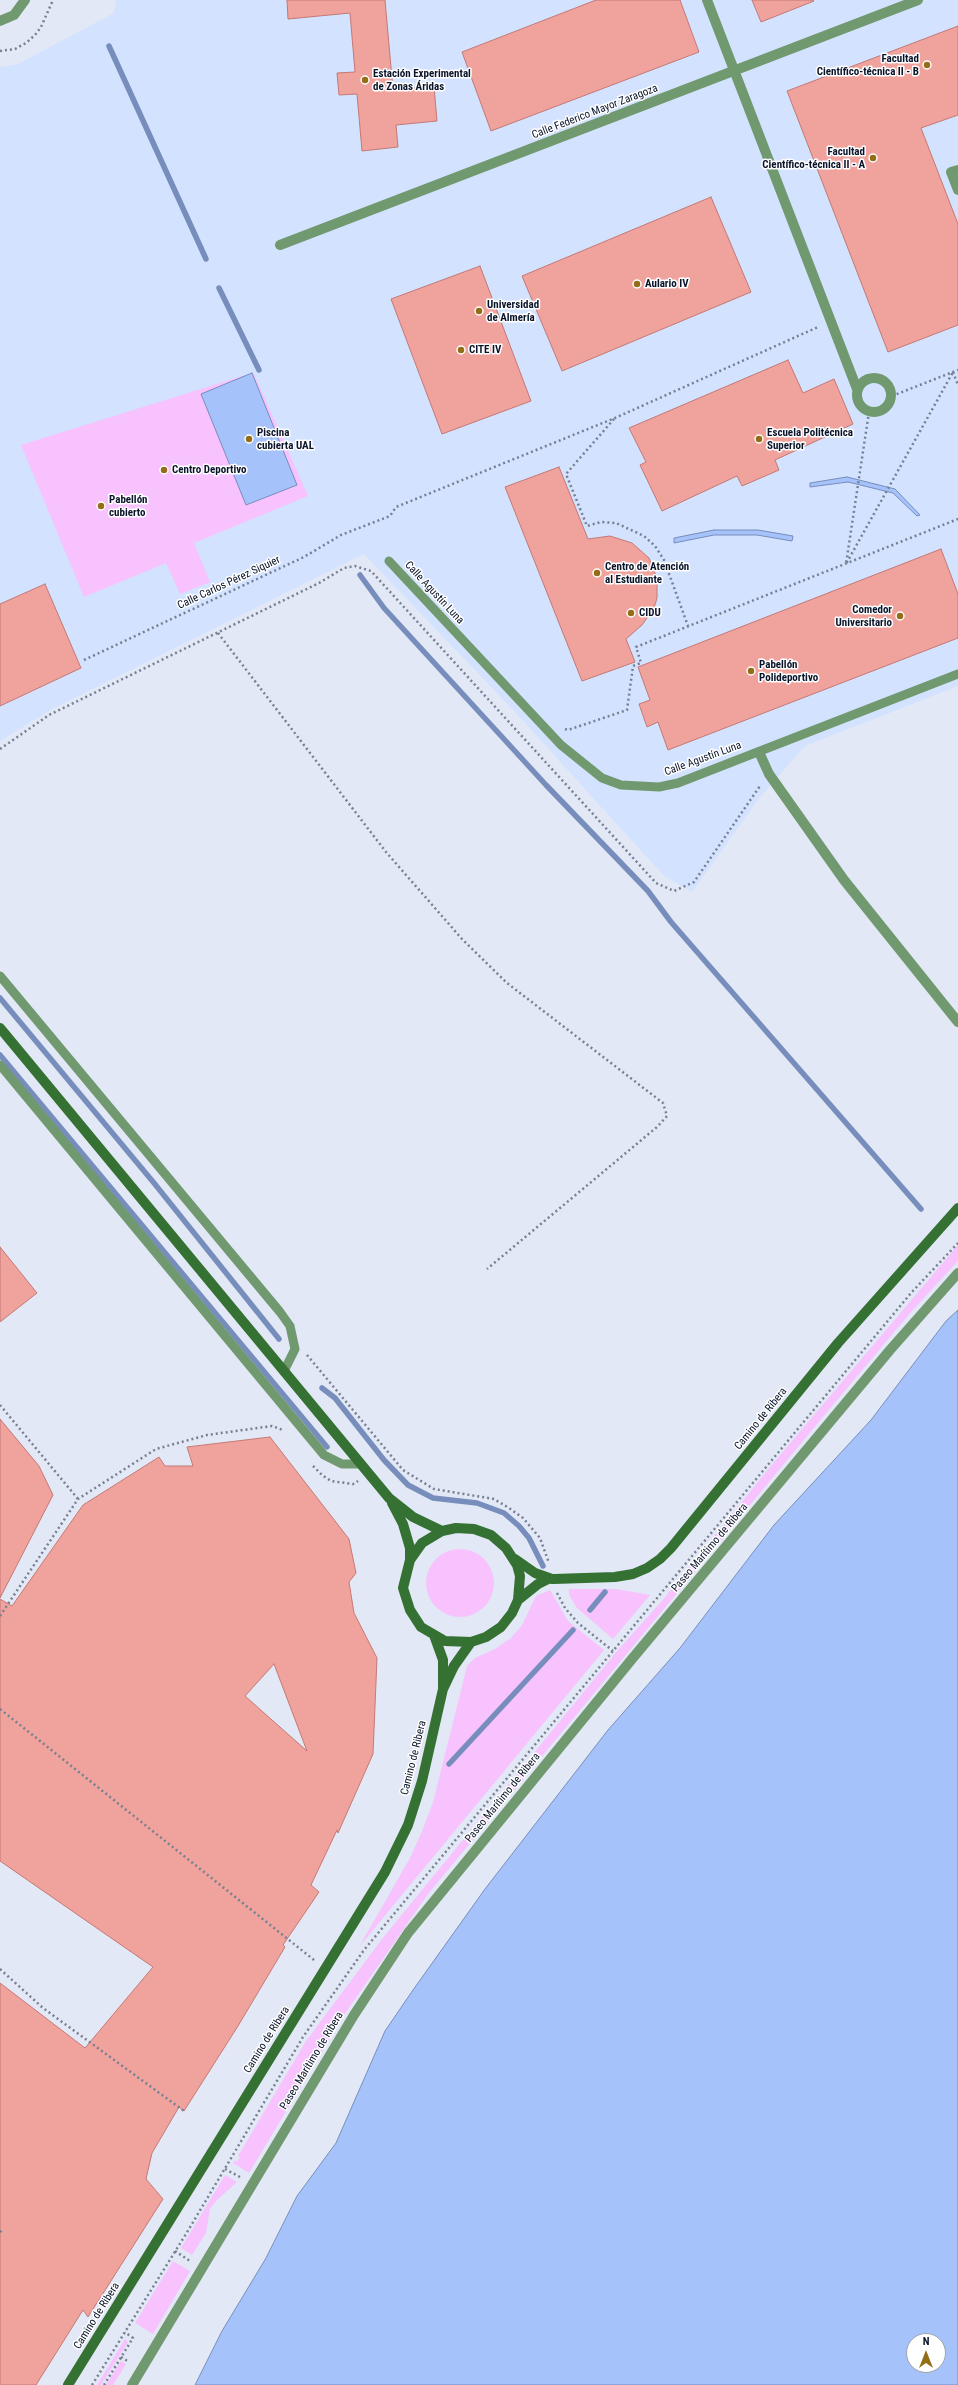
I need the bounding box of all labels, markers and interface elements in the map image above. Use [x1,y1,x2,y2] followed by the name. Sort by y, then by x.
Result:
[817,52,919,78] place label: Facultad Científico-técnica II - B
[922,60,932,70] marker: Facultad Científico-técnica II - B
[373,67,471,93] place label: Estación Experimental de Zonas Áridas
[360,75,370,85] marker: Estación Experimental de Zonas Áridas
[530,82,660,142] street label: Calle Federico Mayor Zaragoza
[762,145,865,171] place label: Facultad Científico-técnica II - A
[868,153,878,163] marker: Facultad Científico-técnica II - A
[645,277,689,291] place label: Aulario IV
[632,279,642,289] marker: Aulario IV
[487,298,539,324] place label: Universidad de Almería
[474,306,484,316] marker: Universidad de Almería
[469,343,501,357] place label: CITE IV
[456,345,466,355] marker: CITE IV
[257,426,314,452] place label: Piscina cubierta UAL
[767,426,853,452] place label: Escuela Politécnica Superior
[244,434,254,444] marker: Piscina cubierta UAL
[754,434,764,444] marker: Escuela Politécnica Superior
[172,463,247,477] place label: Centro Deportivo
[159,465,169,475] marker: Centro Deportivo
[109,493,148,519] place label: Pabellón cubierto
[96,501,106,511] marker: Pabellón cubierto
[176,553,282,613] street label: Calle Carlos Pérez Siquier
[402,559,466,627] street label: Calle Agustín Luna
[605,560,689,586] place label: Centro de Atención al Estudiante
[592,568,602,578] marker: Centro de Atención al Estudiante
[836,603,892,629] place label: Comedor Universitario
[639,606,661,620] place label: CIDU
[626,608,636,618] marker: CIDU
[895,611,905,621] marker: Comedor Universitario
[759,658,818,684] place label: Pabellón Polideportivo
[746,666,756,676] marker: Pabellón Polideportivo
[663,739,743,779] street label: Calle Agustín Luna
[732,1385,790,1453] street label: Camino de Ribera
[669,1501,751,1595] street label: Paseo Marítimo de Ribera
[398,1719,430,1797] street label: Camino de Ribera
[463,1750,543,1846] street label: Paseo Marítimo de Ribera
[241,2004,293,2076] street label: Camino de Ribera
[278,2010,346,2112] street label: Paseo Marítimo de Ribera
[71,2280,123,2352] street label: Camino de Ribera
[906,2333,946,2373] north arrow
[923,2335,929,2348] text: N

